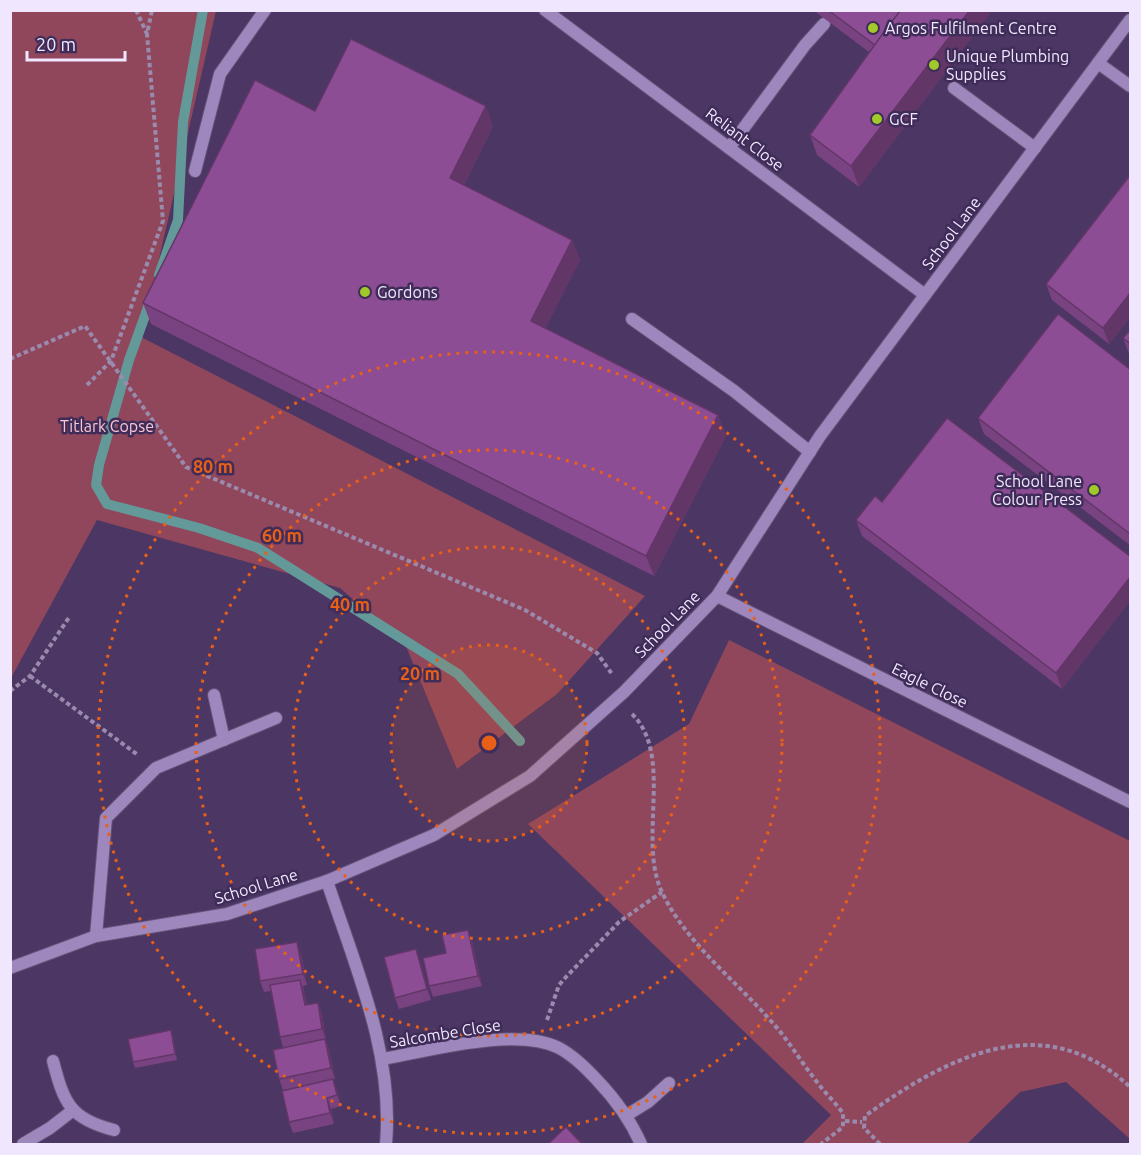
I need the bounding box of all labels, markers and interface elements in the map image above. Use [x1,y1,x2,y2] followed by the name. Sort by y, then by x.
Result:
[885,19,1057,37] place label: Argos Fulfilment Centre
[866,21,880,35] marker: Argos Fulfilment Centre
[27,24,124,62] scale bar
[36,34,76,54] text: 20 m
[946,47,1069,83] place label: Unique Plumbing Supplies
[927,58,941,72] marker: Unique Plumbing Supplies
[702,104,788,174] street label: Reliant Close
[889,110,918,128] place label: GCF
[870,112,884,126] marker: GCF
[918,193,984,273] street label: School Lane
[377,283,438,301] place label: Gordons
[358,285,372,299] marker: Gordons
[60,417,154,435] park label: Titlark Copse
[193,456,233,476] text: 80 m
[992,472,1082,508] place label: School Lane Colour Press
[1087,483,1101,497] marker: School Lane Colour Press
[262,525,302,545] text: 60 m
[631,587,703,661] street label: School Lane
[330,594,370,614] text: 40 m
[889,659,971,711] street label: Eagle Close
[400,663,440,683] text: 20 m
[479,733,499,753] centre of rings
[212,865,300,907] street label: School Lane
[388,1015,502,1051] street label: Salcombe Close

